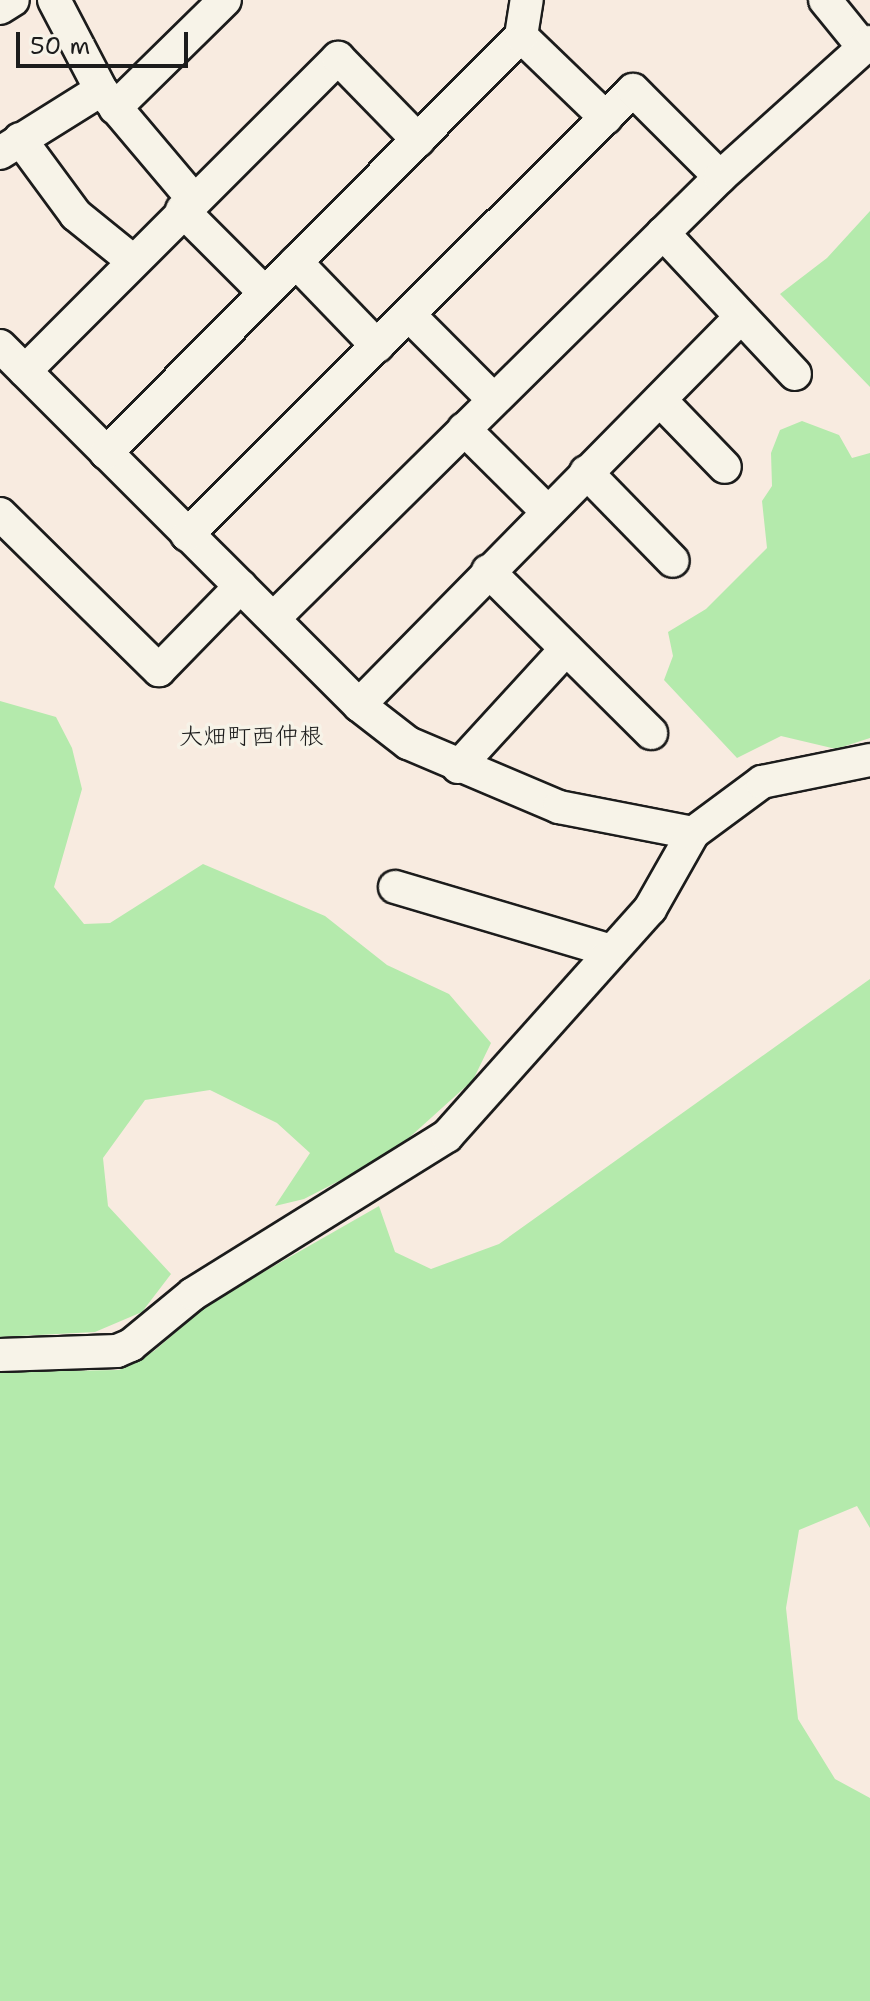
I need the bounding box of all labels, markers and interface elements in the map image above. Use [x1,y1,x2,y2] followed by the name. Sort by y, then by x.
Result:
[20,16,192,66] scale bar
[30,30,90,62] text: 50 m
[179,723,323,751] district label: 大畑町西仲根

